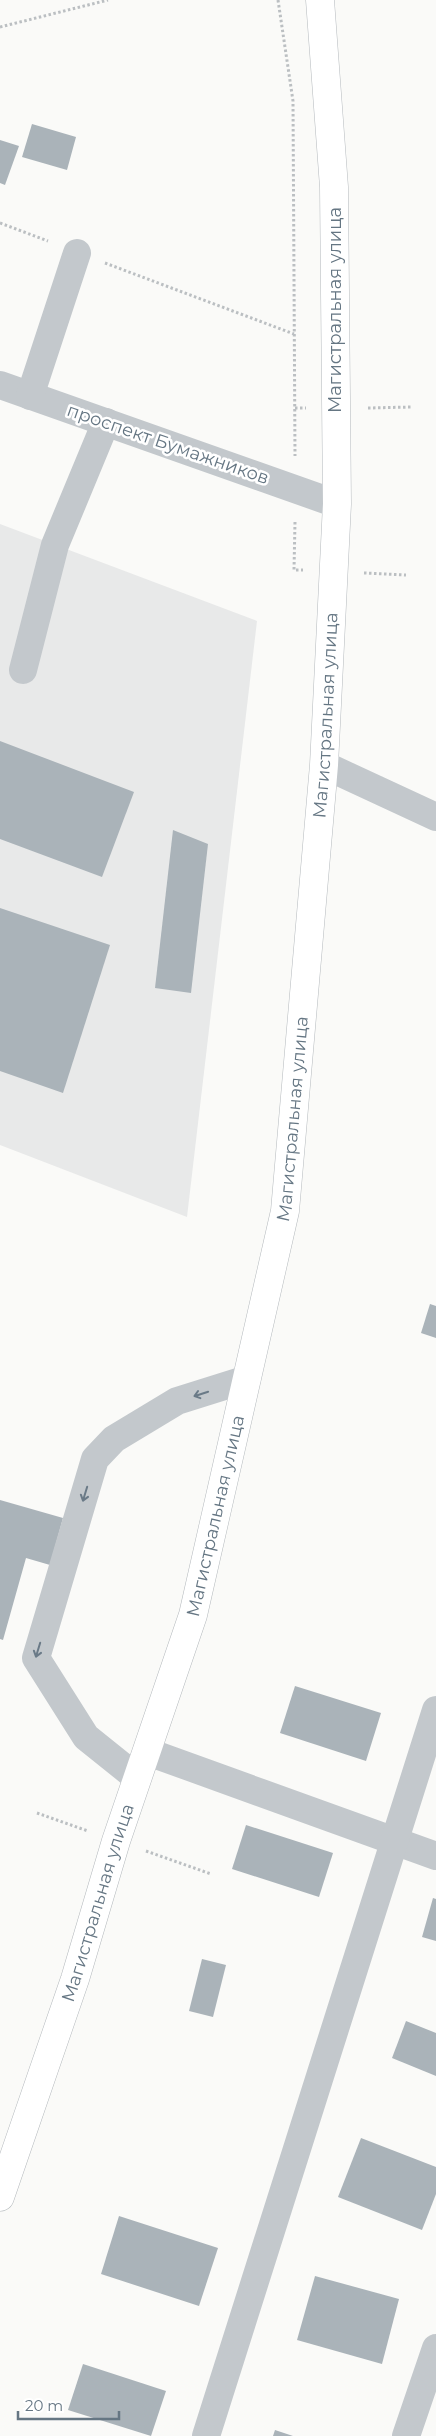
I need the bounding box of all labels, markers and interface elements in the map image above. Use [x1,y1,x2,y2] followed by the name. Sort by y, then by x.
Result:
[324,207,346,413] street label: Магистральная улица
[64,399,272,489] street label: проспект Бумажников
[308,612,343,819] street label: Магистральная улица
[272,1015,313,1224] street label: Магистральная улица
[193,1389,209,1399] one-way arrow
[182,1413,249,1619] street label: Магистральная улица
[79,1486,89,1502] one-way arrow
[33,1642,43,1658] one-way arrow
[57,1801,139,2005] street label: Магистральная улица
[18,2388,119,2420] scale bar
[25,2396,63,2415] text: 20 m

